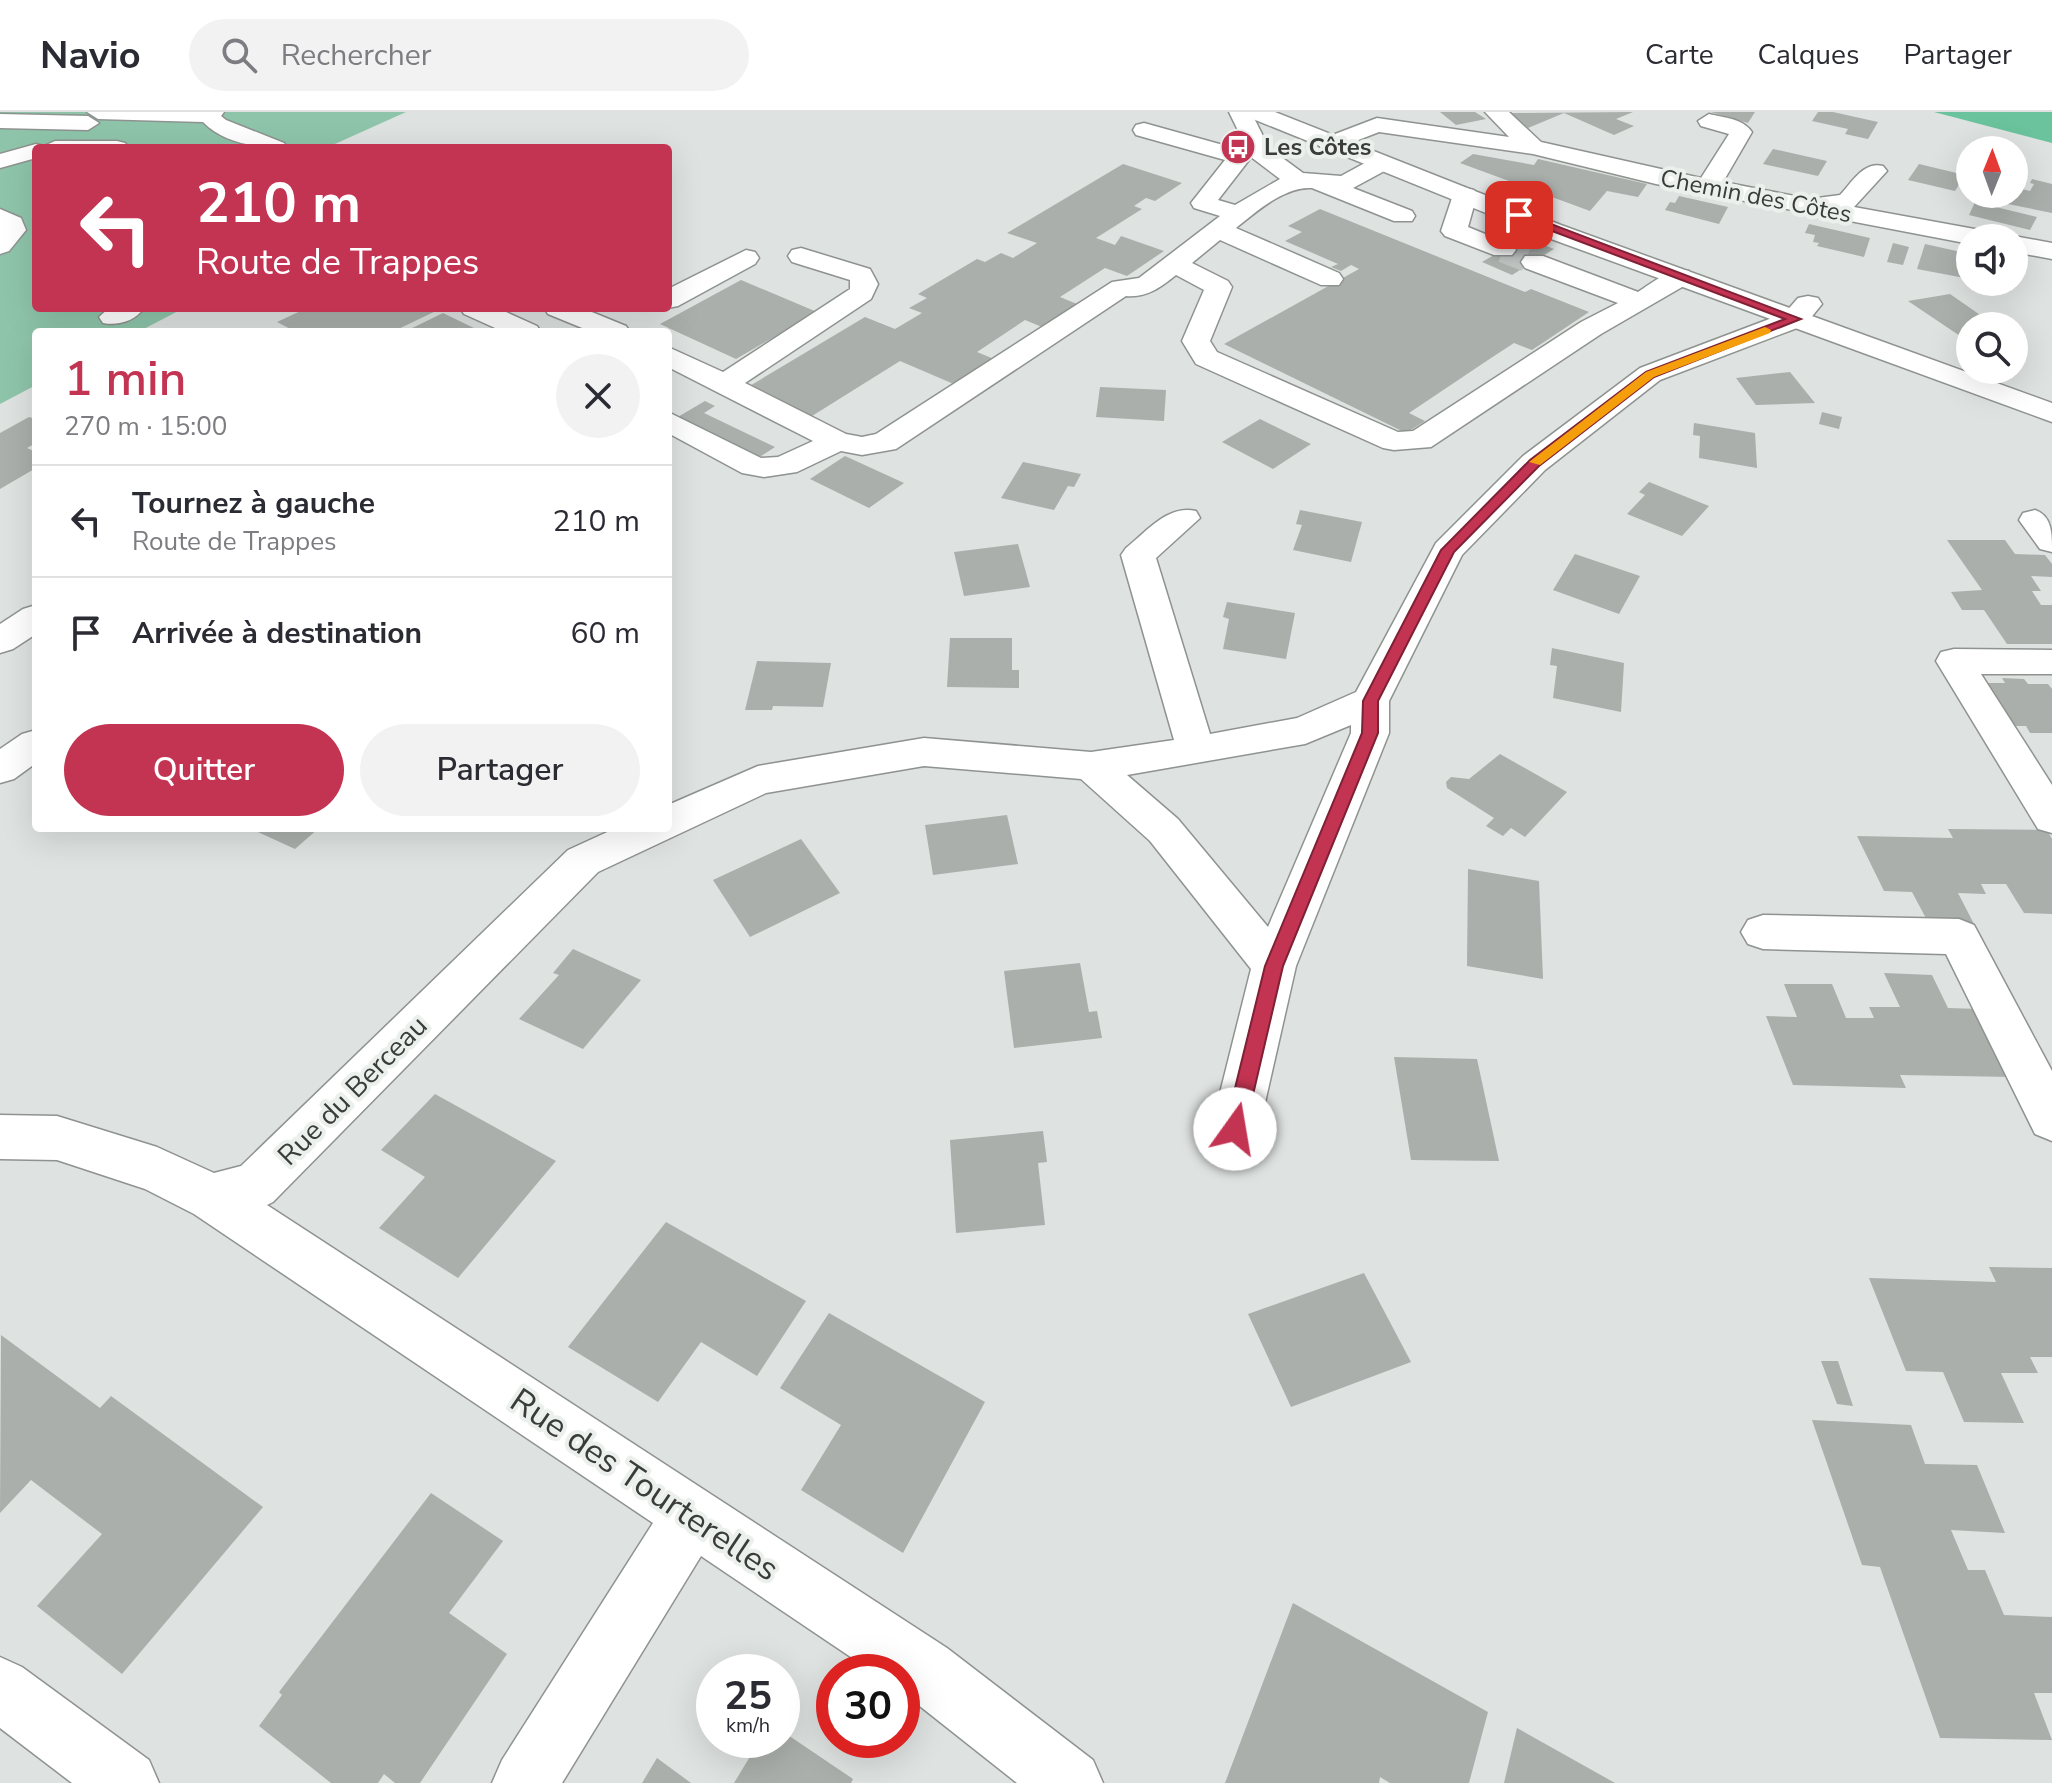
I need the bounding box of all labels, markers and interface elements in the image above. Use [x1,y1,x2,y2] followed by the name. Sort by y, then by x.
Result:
[189,19,749,91] search box
[40,30,141,81] text: Navio
[217,33,261,77] icon: search
[281,35,431,76] text: Rechercher
[1645,36,1714,74] text: Carte
[1758,36,1859,74] text: Calques
[1903,36,2012,74] text: Partager
[1219,128,1257,166] bus stop icon: Les Côtes
[1264,131,1372,163] place label: Les Côtes
[1956,136,2028,208] north arrow
[1956,136,2028,384] map controls
[1658,162,1854,230] street label: Chemin des Côtes
[196,165,361,242] text: 210 m
[64,176,168,280] icon: left
[1485,181,1553,249] pin
[1497,193,1541,237] icon: arrive
[1956,224,2028,296] button: sound
[196,238,479,287] text: Route de Trappes
[1956,312,2028,384] button: search
[64,346,186,412] text: 1 min
[556,354,640,438] button: close
[64,409,227,444] text: 270 m · 15:00
[132,483,375,524] text: Tournez à gauche
[64,499,108,543] icon: left
[553,501,640,542] text: 210 m
[132,524,337,559] text: Route de Trappes
[64,611,108,655] icon: arrive
[132,613,422,654] text: Arrivée à destination
[571,613,640,654] text: 60 m
[64,724,344,816] button: Quitter
[360,724,640,816] button: Partager
[269,1007,436,1174] street label: Rue du Berceau
[1193,1087,1277,1171] position arrow
[501,1378,788,1592] street label: Rue des Tourterelles
[816,1654,920,1758] speed limit sign: 30
[724,1669,772,1723] text: 25
[726,1712,770,1739] text: km/h

